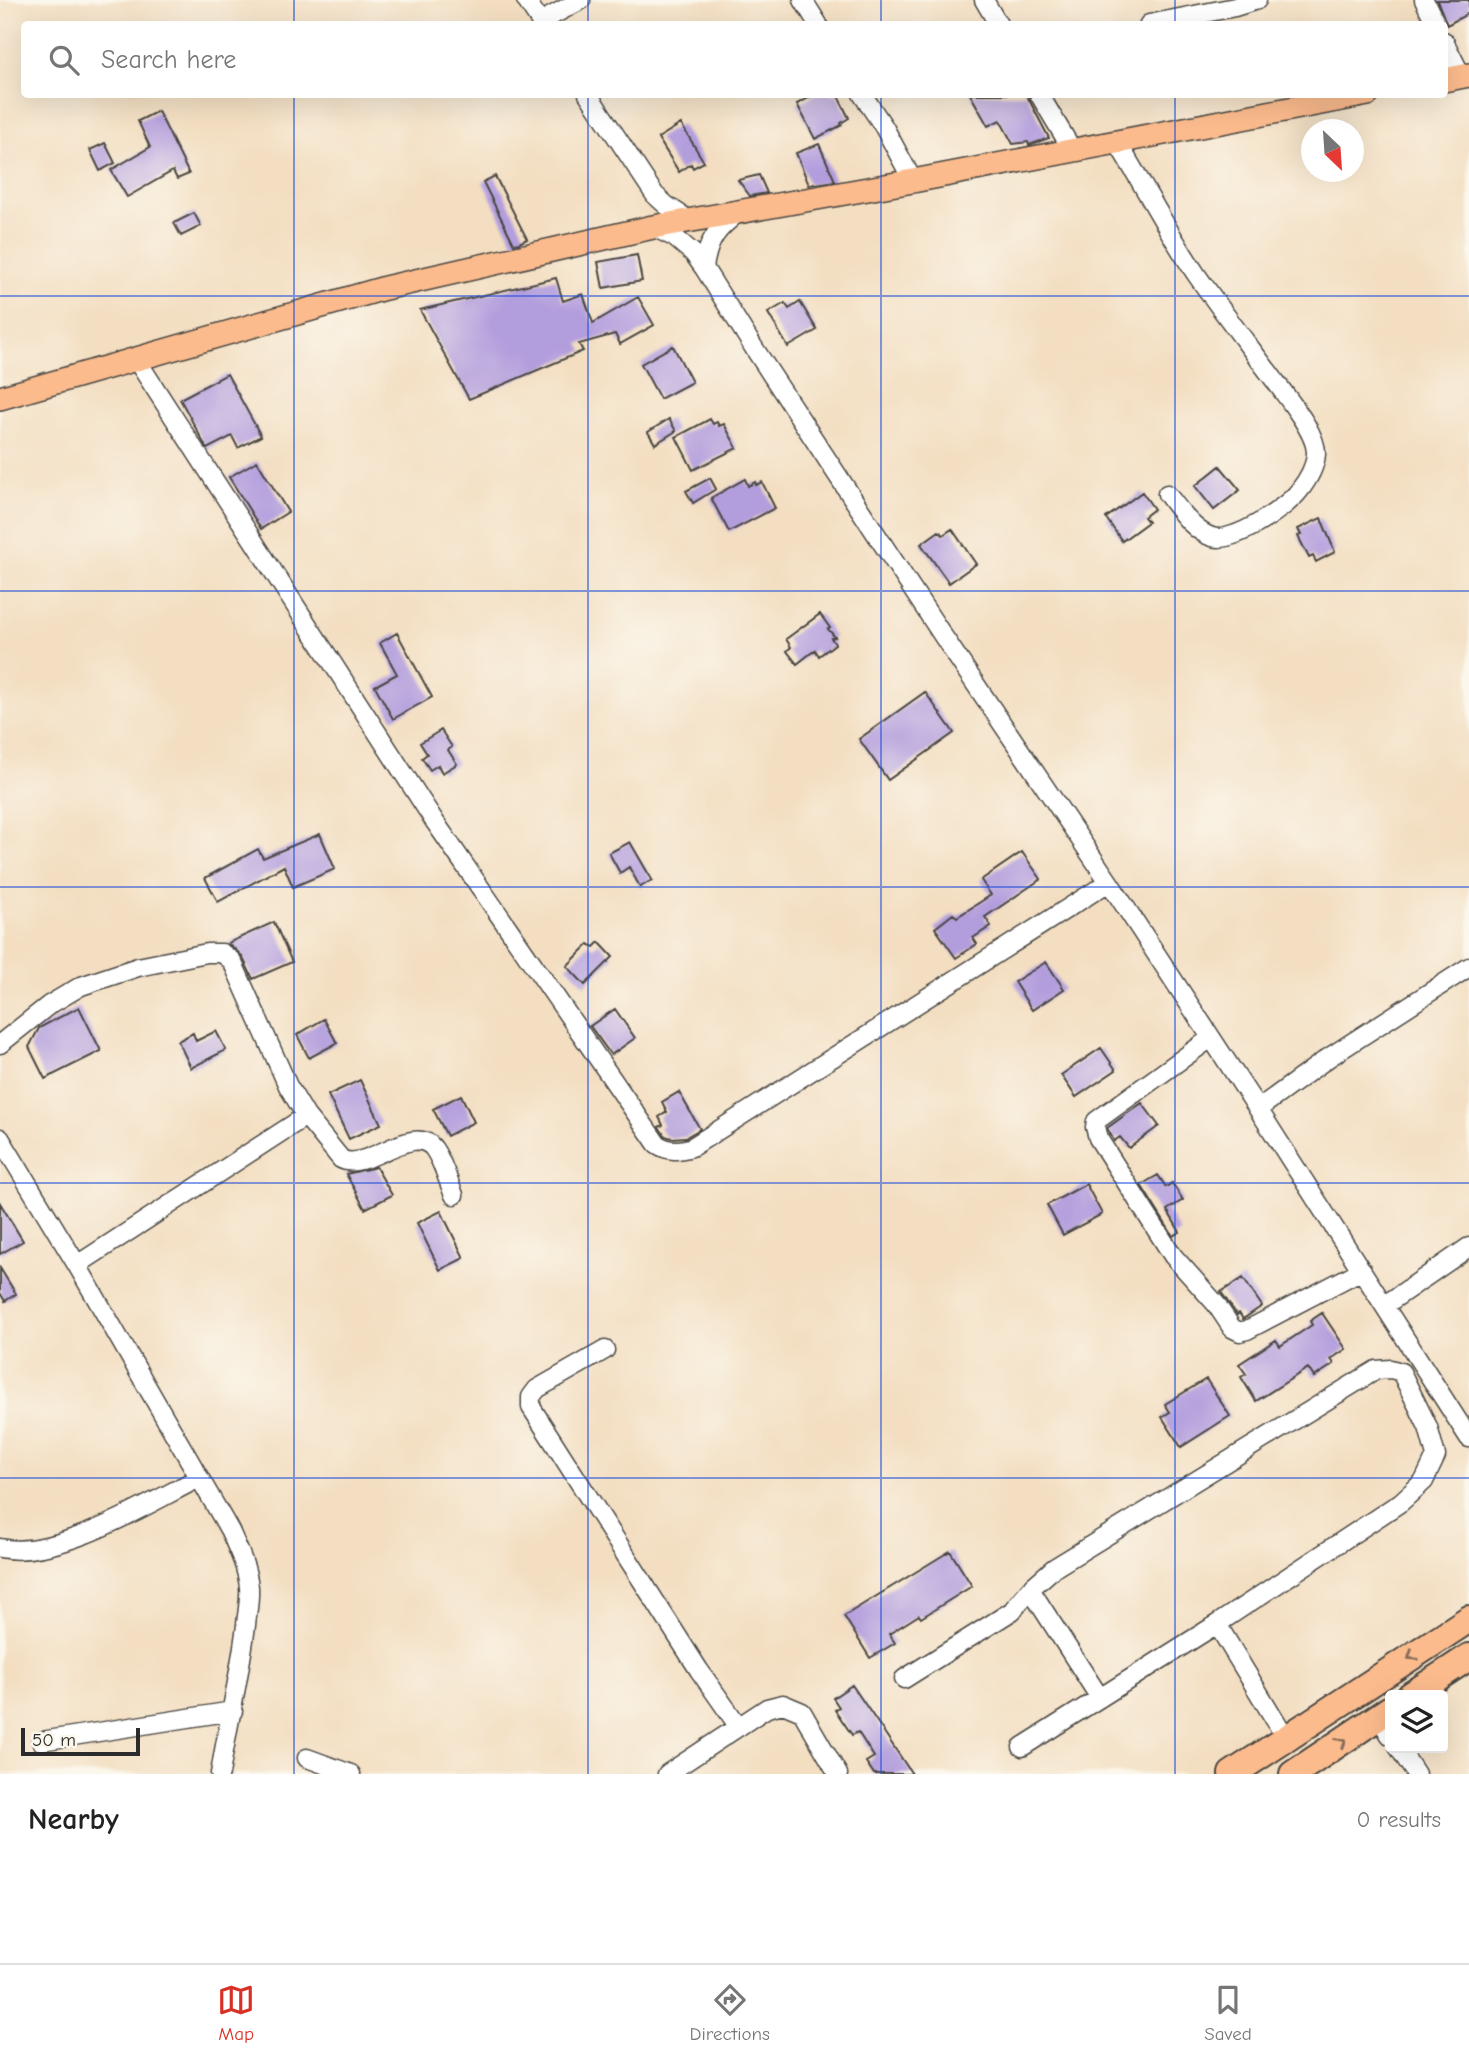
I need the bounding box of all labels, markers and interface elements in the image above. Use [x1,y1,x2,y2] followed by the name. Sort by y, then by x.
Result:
[21,21,1448,98] search box
[45,41,83,79] icon: search
[101,45,236,75] text: Search here
[1301,119,1364,182] north arrow
[1407,1648,1420,1660] one-way arrow
[1385,1690,1448,1753] map controls
[1385,1690,1448,1753] button: layers
[21,1725,140,1757] scale bar
[32,1729,76,1751] text: 50 m
[1334,1737,1347,1750] one-way arrow
[28,1802,119,1837] text: Nearby
[1357,1806,1441,1833] text: 0 results
[217,1981,255,2045] tab: Map
[690,1981,770,2045] tab: Directions
[1204,1981,1252,2045] tab: Saved

